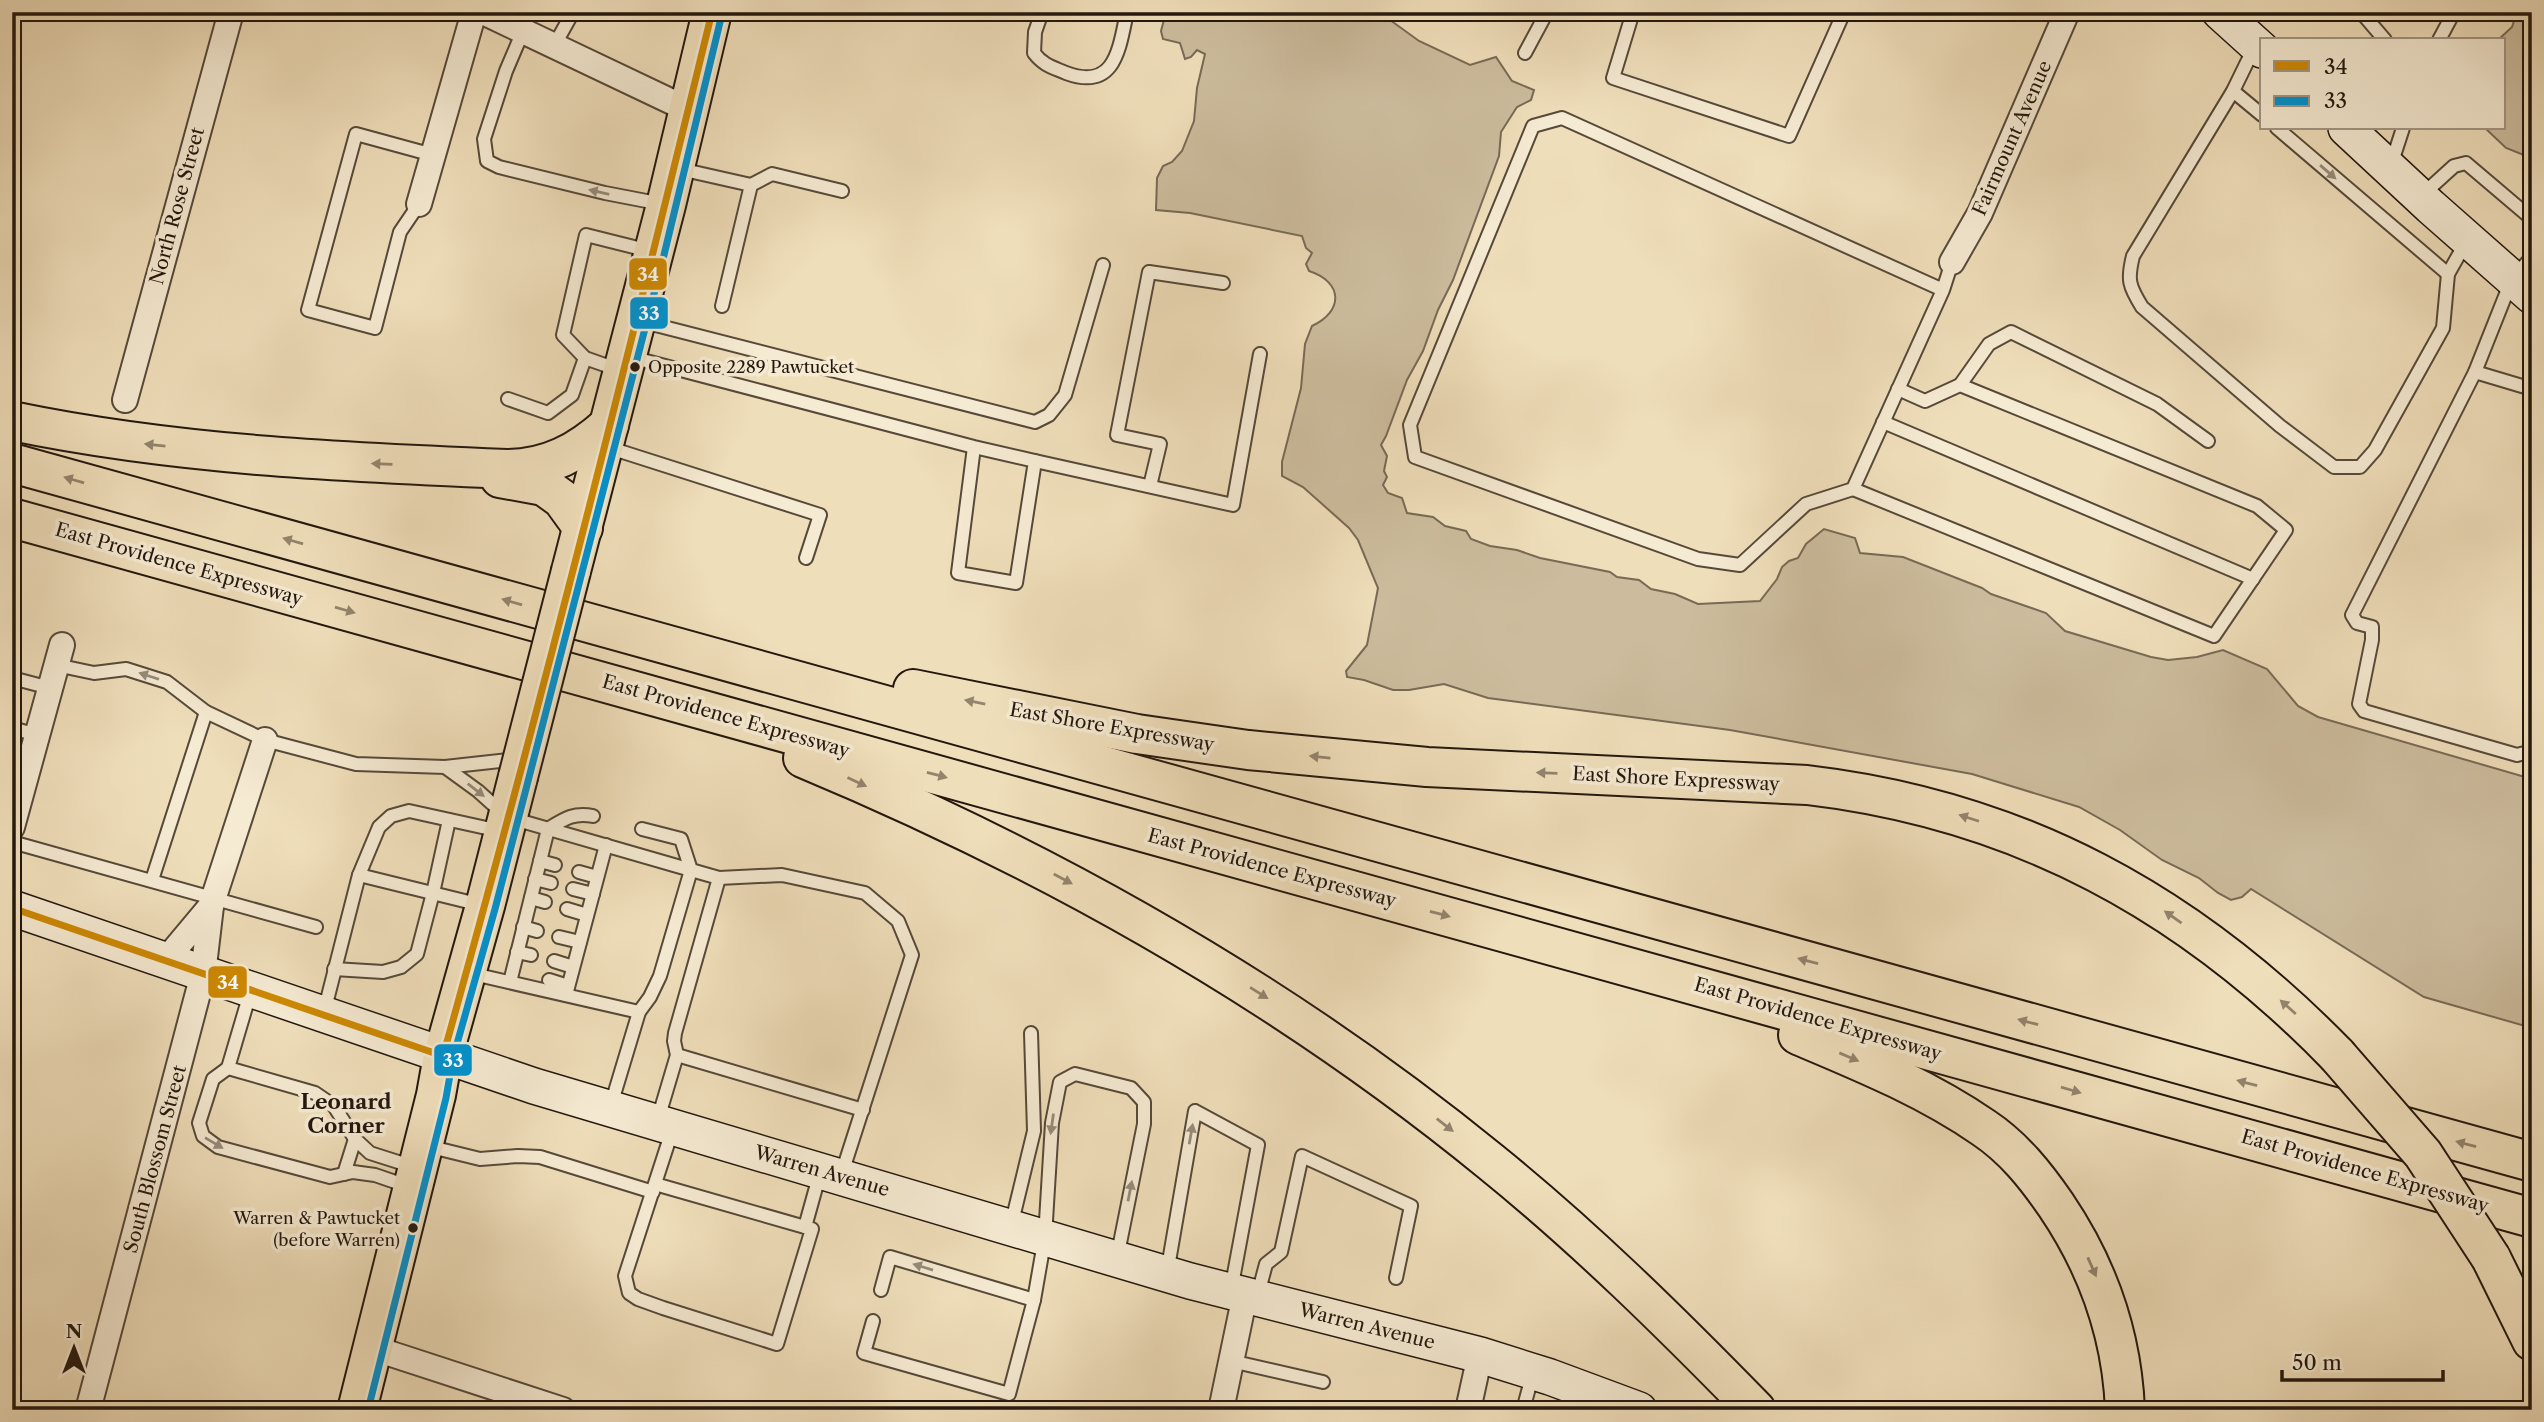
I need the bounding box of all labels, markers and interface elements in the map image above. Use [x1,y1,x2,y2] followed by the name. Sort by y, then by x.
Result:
[2260,38,2506,130] legend
[2324,54,2348,79] text: 34
[1968,57,2056,219] street label: Fairmount Avenue
[2324,88,2347,113] text: 33
[145,125,209,287] street label: North Rose Street
[2320,164,2337,179] one-way arrow
[588,186,610,197] one-way arrow
[628,257,668,291] line badge: 34
[637,263,659,286] text: 34
[629,296,669,330] line badge: 33
[638,302,660,325] text: 33
[648,357,854,377] place label: Opposite 2289 Pawtucket
[628,360,642,374] marker: Opposite 2289 Pawtucket
[144,440,166,451] one-way arrow
[371,458,393,469] one-way arrow
[63,474,85,485] one-way arrow
[53,518,306,610] street label: East Providence Expressway
[282,535,304,546] one-way arrow
[501,596,523,607] one-way arrow
[335,606,356,616] one-way arrow
[139,670,160,681] one-way arrow
[600,670,853,762] street label: East Providence Expressway
[964,696,986,707] one-way arrow
[1008,698,1217,756] street label: East Shore Expressway
[1309,752,1331,763] one-way arrow
[1572,762,1781,796] street label: East Shore Expressway
[1536,768,1558,779] one-way arrow
[926,770,948,781] one-way arrow
[847,776,867,788] one-way arrow
[467,783,485,798] one-way arrow
[1958,812,1979,823] one-way arrow
[1145,824,1399,912] street label: East Providence Expressway
[1053,873,1072,885] one-way arrow
[1429,909,1451,920] one-way arrow
[2164,910,2182,924] one-way arrow
[1797,956,1818,966] one-way arrow
[207,965,248,999] line badge: 34
[217,971,239,994] text: 34
[1692,973,1945,1065] street label: East Providence Expressway
[1249,987,1269,1000] one-way arrow
[2280,1000,2297,1015] one-way arrow
[2017,1017,2038,1027] one-way arrow
[433,1043,473,1077] line badge: 33
[442,1049,464,1072] text: 33
[1839,1051,1860,1062] one-way arrow
[119,1062,191,1255] street label: South Blossom Street
[2236,1077,2258,1088] one-way arrow
[2061,1085,2082,1095] one-way arrow
[301,1089,392,1138] district label: Leonard Corner
[1047,1114,1058,1136] one-way arrow
[1435,1117,1453,1132] one-way arrow
[1186,1123,1197,1145] one-way arrow
[2239,1125,2492,1217] street label: East Providence Expressway
[205,1137,224,1149] one-way arrow
[2455,1138,2477,1149] one-way arrow
[751,1140,892,1201] street label: Warren Avenue
[1125,1180,1136,1202] one-way arrow
[232,1208,400,1250] place label: Warren & Pawtucket (before Warren)
[406,1221,420,1235] marker: Warren & Pawtucket (before Warren)
[2086,1257,2098,1277] one-way arrow
[913,1261,934,1271] one-way arrow
[1296,1298,1437,1354] street label: Warren Avenue
[38,1314,108,1384] north arrow
[66,1320,82,1343] text: N
[2282,1338,2442,1382] scale bar
[2292,1350,2342,1375] text: 50 m

